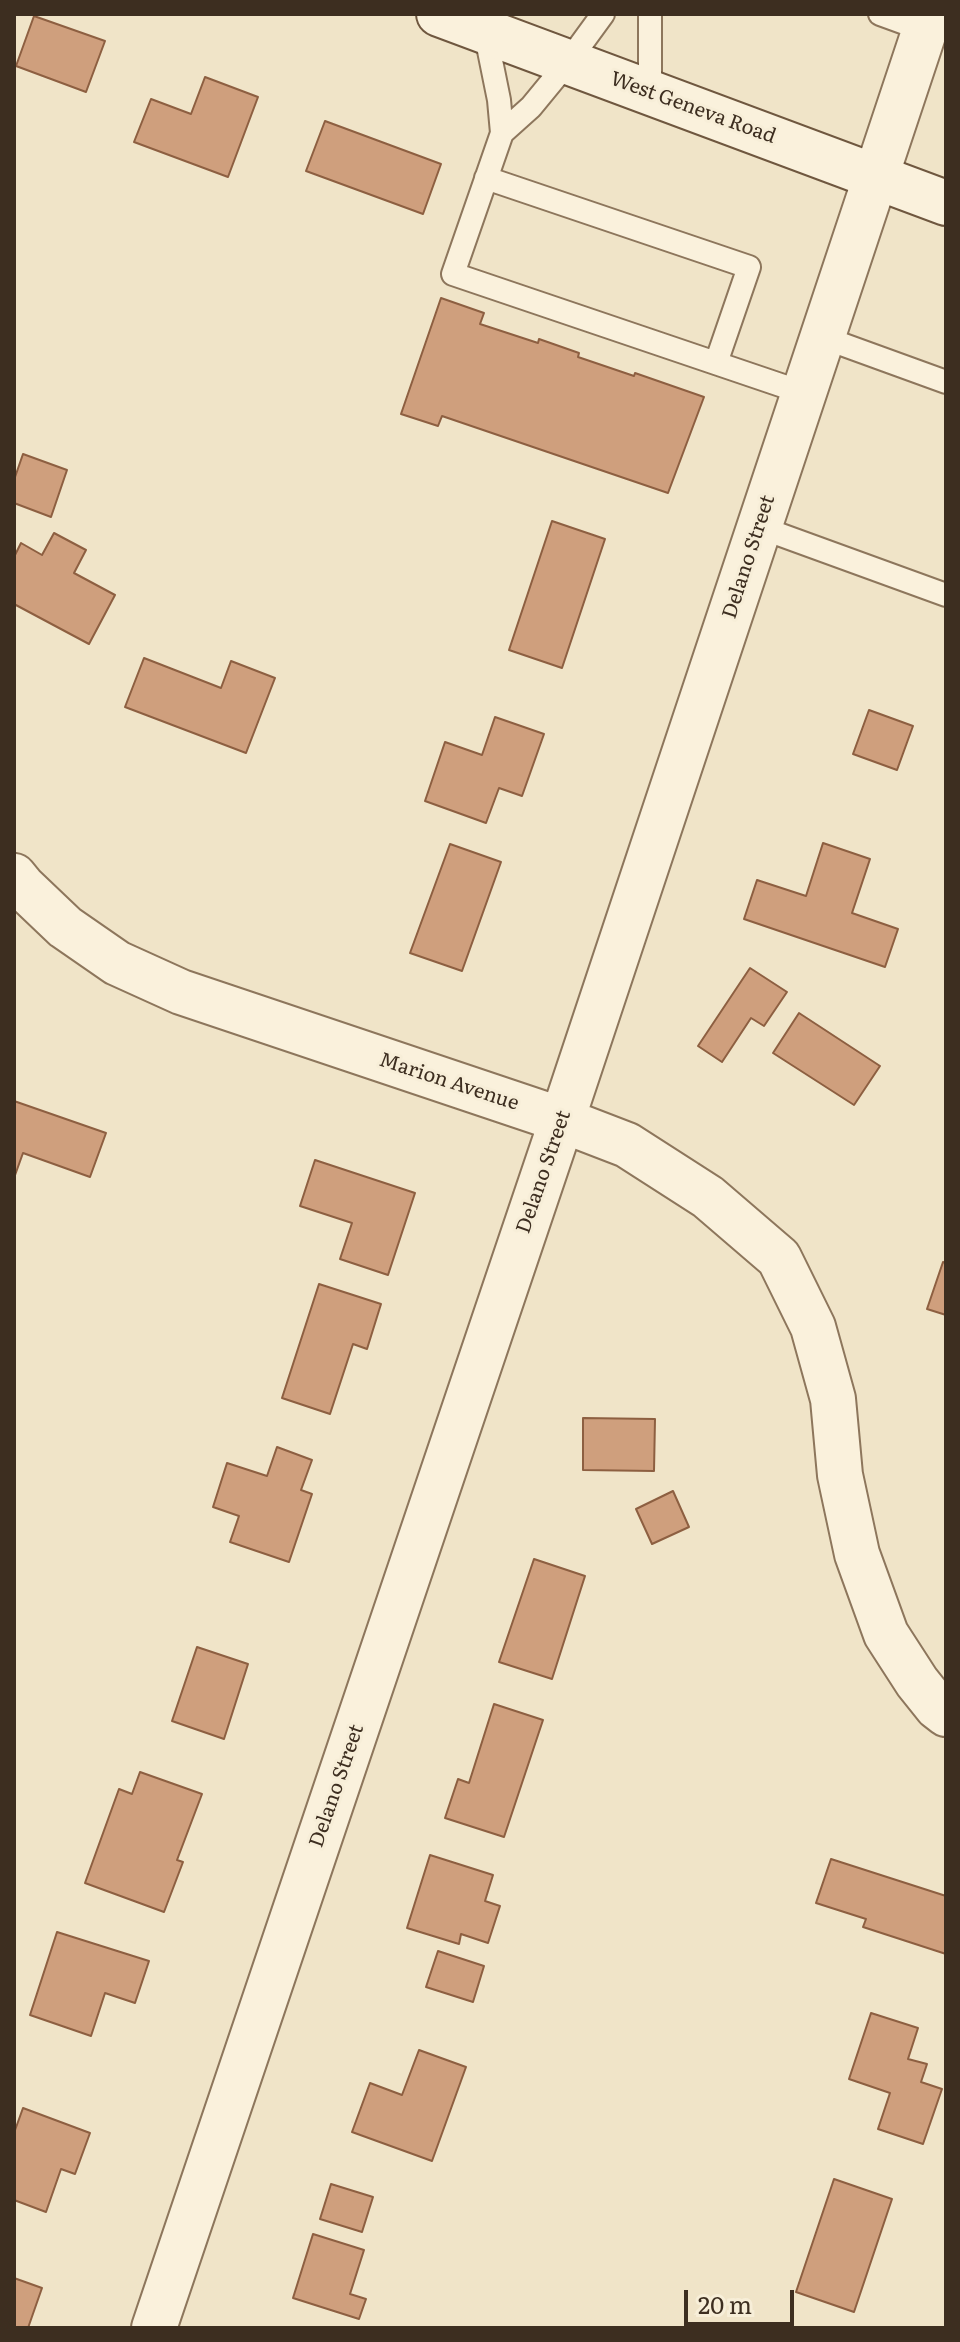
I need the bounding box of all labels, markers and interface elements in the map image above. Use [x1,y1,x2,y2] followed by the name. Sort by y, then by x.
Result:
[607,67,779,149] street label: West Geneva Road
[718,492,780,622] street label: Delano Street
[376,1048,522,1116] street label: Marion Avenue
[512,1107,576,1237] street label: Delano Street
[305,1721,369,1851] street label: Delano Street
[688,2274,798,2324] scale bar
[698,2286,752,2321] text: 20 m

